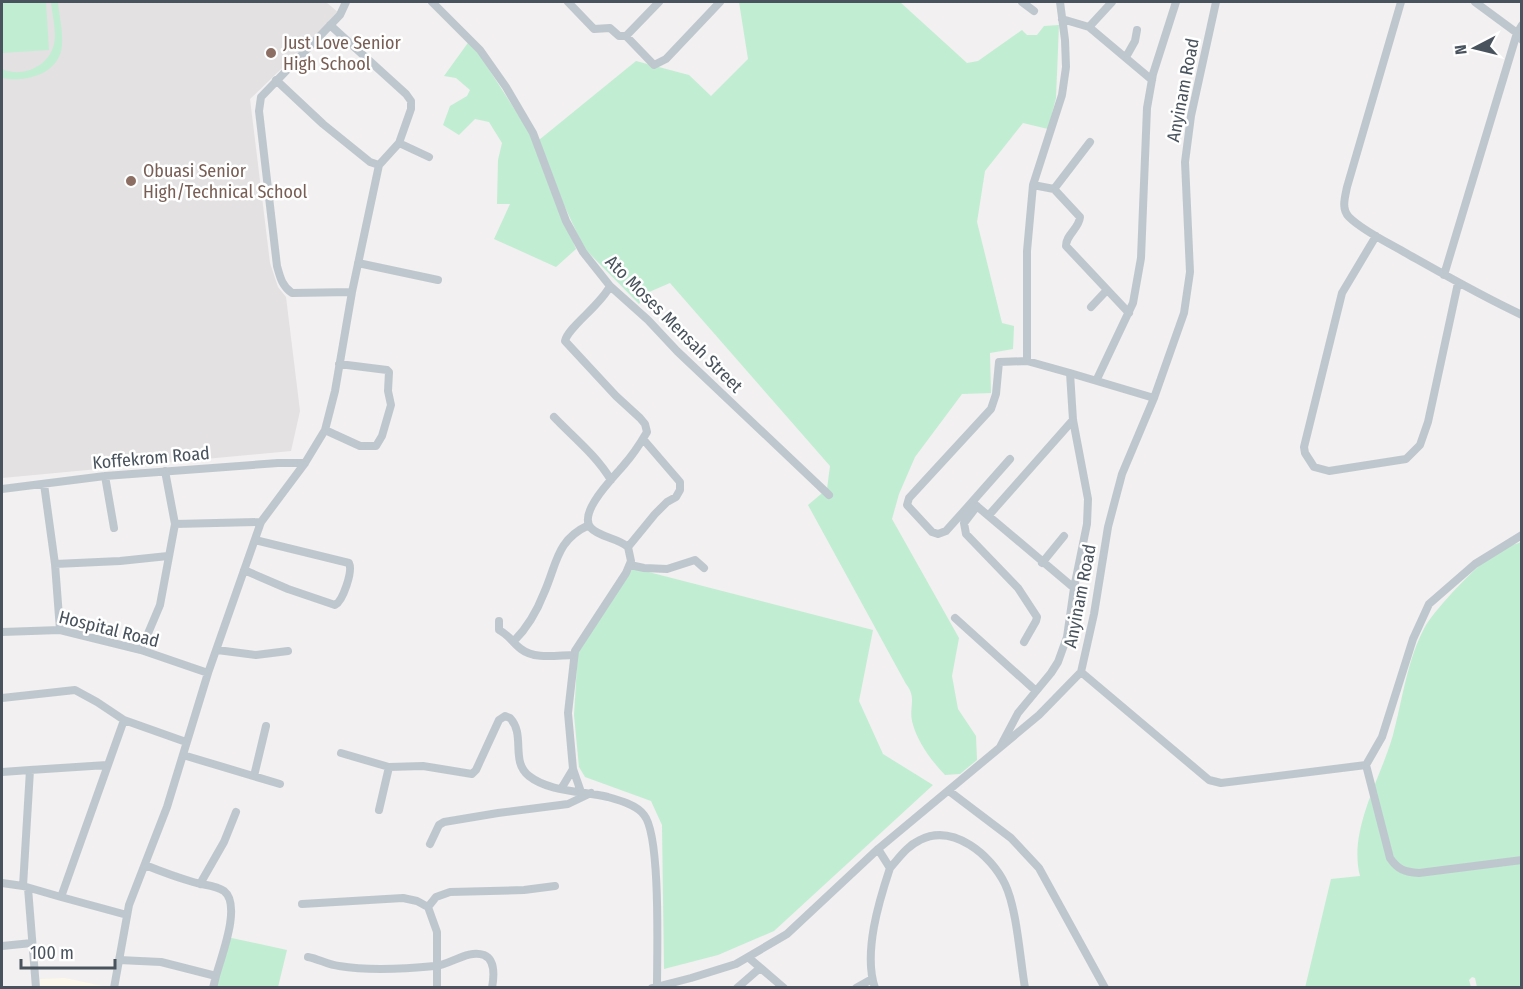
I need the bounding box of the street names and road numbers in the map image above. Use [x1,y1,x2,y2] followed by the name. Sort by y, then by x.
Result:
[1162,36,1204,144] street label: Anyinam Road
[601,251,747,397] street label: Ato Moses Mensah Street
[92,442,210,474] street label: Koffekrom Road
[1059,542,1101,650] street label: Anyinam Road
[56,606,162,652] street label: Hospital Road

